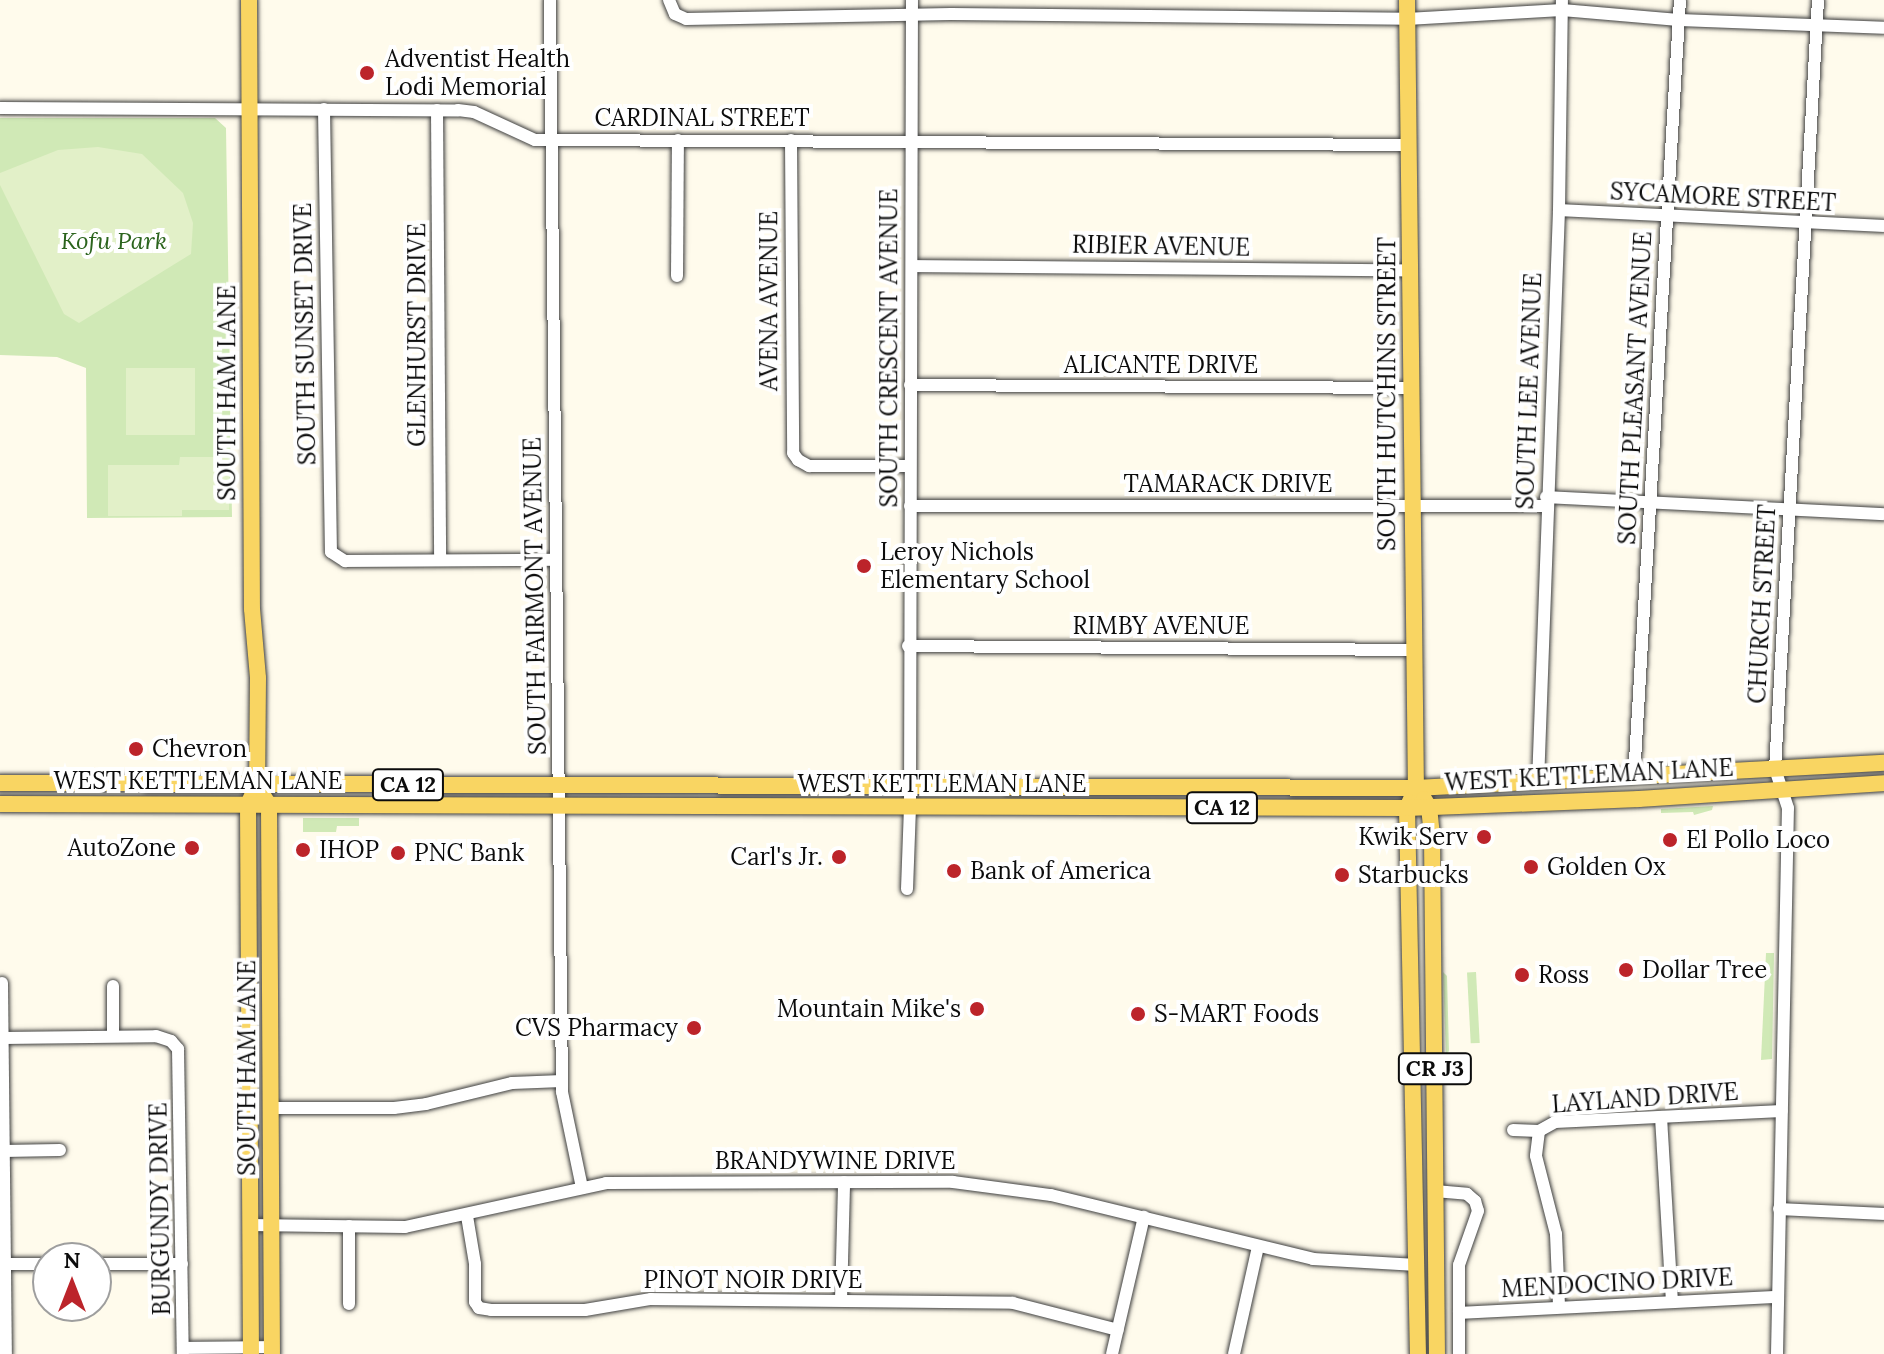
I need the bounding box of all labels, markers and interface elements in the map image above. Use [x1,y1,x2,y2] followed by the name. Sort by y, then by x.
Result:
[385,45,570,101] place label: Adventist Health Lodi Memorial
[356,62,378,84] marker: Adventist Health Lodi Memorial
[594,104,810,132] street label: CARDINAL STREET
[1609,177,1837,217] street label: SYCAMORE STREET
[875,189,903,507] street label: SOUTH CRESCENT AVENUE
[288,203,322,465] street label: SOUTH SUNSET DRIVE
[755,211,783,391] street label: AVENA AVENUE
[403,223,431,447] street label: GLENHURST DRIVE
[61,227,167,255] park label: Kofu Park
[1072,230,1250,262] street label: RIBIER AVENUE
[1612,231,1658,545] street label: SOUTH PLEASANT AVENUE
[1373,237,1401,551] street label: SOUTH HUTCHINS STREET
[1510,272,1548,510] street label: SOUTH LEE AVENUE
[213,285,241,501] street label: SOUTH HAM LANE
[1064,351,1258,379] street label: ALICANTE DRIVE
[518,437,552,755] street label: SOUTH FAIRMONT AVENUE
[1124,470,1332,498] street label: TAMARACK DRIVE
[1742,504,1782,704] street label: CHURCH STREET
[880,538,1090,594] place label: Leroy Nichols Elementary School
[855,557,873,575] marker: Leroy Nichols Elementary School
[1073,612,1249,640] street label: RIMBY AVENUE
[152,735,247,763] place label: Chevron
[127,740,145,758] marker: Chevron
[1444,753,1734,797] street label: WEST KETTLEMAN LANE
[53,767,343,795] street label: WEST KETTLEMAN LANE
[370,767,446,803] road number: CA 12
[797,770,1087,798] street label: WEST KETTLEMAN LANE
[1184,790,1260,826] road number: CA 12
[1358,823,1468,851] place label: Kwik Serv
[1686,826,1830,854] place label: El Pollo Loco
[1475,828,1493,846] marker: Kwik Serv
[1661,831,1679,849] marker: El Pollo Loco
[68,834,176,862] place label: AutoZone
[319,836,379,864] place label: IHOP
[183,839,201,857] marker: AutoZone
[414,839,524,867] place label: PNC Bank
[294,841,312,859] marker: IHOP
[730,843,823,871] place label: Carl's Jr.
[389,844,407,862] marker: PNC Bank
[830,848,848,866] marker: Carl's Jr.
[1547,853,1666,881] place label: Golden Ox
[970,857,1151,885] place label: Bank of America
[1522,858,1540,876] marker: Golden Ox
[1358,861,1469,889] place label: Starbucks
[945,862,963,880] marker: Bank of America
[1333,866,1351,884] marker: Starbucks
[1642,956,1767,984] place label: Dollar Tree
[233,960,261,1176] street label: SOUTH HAM LANE
[1538,961,1589,989] place label: Ross
[1617,961,1635,979] marker: Dollar Tree
[1513,966,1531,984] marker: Ross
[777,995,961,1023] place label: Mountain Mike's
[968,1000,986,1018] marker: Mountain Mike's
[1154,1000,1319,1028] place label: S-MART Foods
[1129,1005,1147,1023] marker: S-MART Foods
[515,1014,678,1042] place label: CVS Pharmacy
[685,1019,703,1037] marker: CVS Pharmacy
[1397,1051,1473,1087] road number: CR J3
[1551,1077,1739,1119] street label: LAYLAND DRIVE
[144,1102,176,1316] street label: BURGUNDY DRIVE
[715,1147,955,1175] street label: BRANDYWINE DRIVE
[32,1242,112,1322] north arrow
[63,1246,81,1274] text: N
[1500,1263,1734,1303] street label: MENDOCINO DRIVE
[644,1266,862,1294] street label: PINOT NOIR DRIVE

